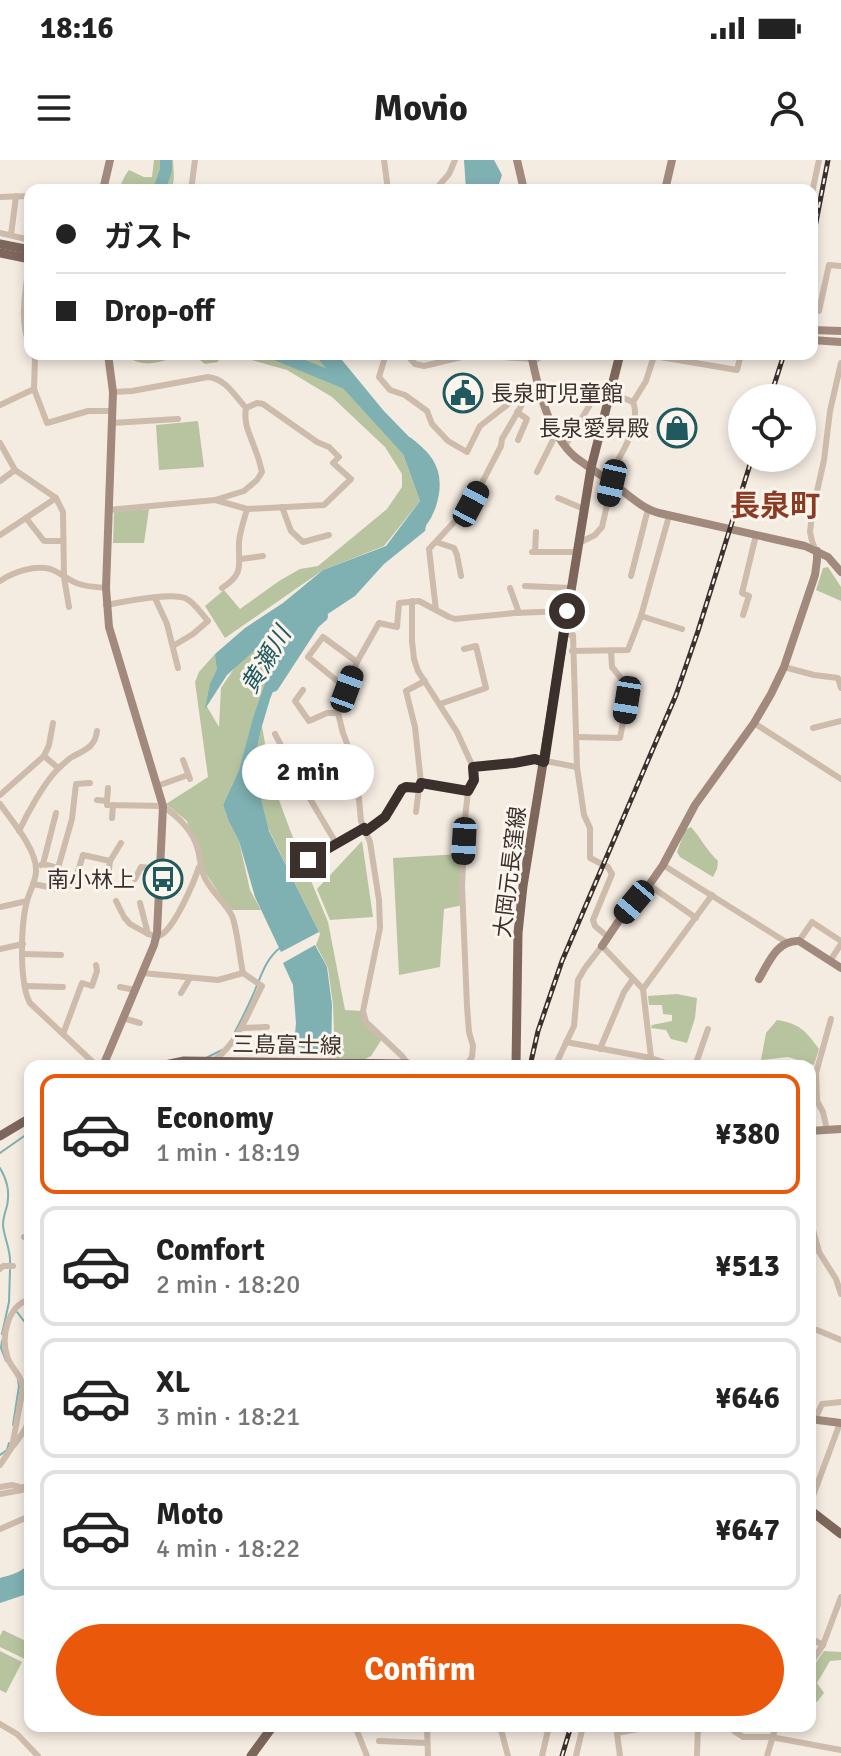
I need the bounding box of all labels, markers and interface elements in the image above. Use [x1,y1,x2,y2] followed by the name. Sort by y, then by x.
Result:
[40,10,114,47] text: 18:16
[32,86,76,130] icon: menu
[373,86,468,131] text: Movio
[765,86,809,130] icon: person
[104,219,194,256] text: ガスト
[104,293,214,330] text: Drop-off
[442,372,484,414] public building icon: 長泉町児童館
[491,380,623,407] place label: 長泉町児童館
[728,384,816,472] map controls
[728,384,816,472] button: locate
[656,407,698,449] shop icon: 長泉愛昇殿
[539,415,649,442] place label: 長泉愛昇殿
[595,457,629,509] car
[449,477,493,531] car
[730,488,820,525] district label: 長泉町
[549,593,585,629] route start
[235,619,299,699] water label: 黄瀬川
[328,662,366,716] car
[611,674,643,726] car
[242,744,374,800] callout: 2 min
[277,756,339,788] text: 2 min
[489,805,531,939] street label: 大岡元長窪線
[451,816,477,866] car
[290,842,326,878] route end
[142,858,184,900] bus stop icon: 南小林上
[47,866,135,893] place label: 南小林上
[609,876,659,928] car
[232,1031,342,1059] street label: 三島富士線
[60,1098,132,1170] icon: car
[156,1100,273,1137] text: Economy
[715,1116,780,1153] text: ¥380
[156,1137,300,1169] text: 1 min · 18:19
[60,1230,132,1302] icon: car
[156,1232,265,1269] text: Comfort
[715,1248,780,1285] text: ¥513
[156,1269,300,1301] text: 2 min · 18:20
[60,1362,132,1434] icon: car
[156,1364,190,1401] text: XL
[715,1380,780,1417] text: ¥646
[156,1401,300,1433] text: 3 min · 18:21
[60,1494,132,1566] icon: car
[156,1496,223,1533] text: Moto
[715,1512,780,1549] text: ¥647
[156,1533,300,1565] text: 4 min · 18:22
[56,1624,784,1716] button: Confirm

